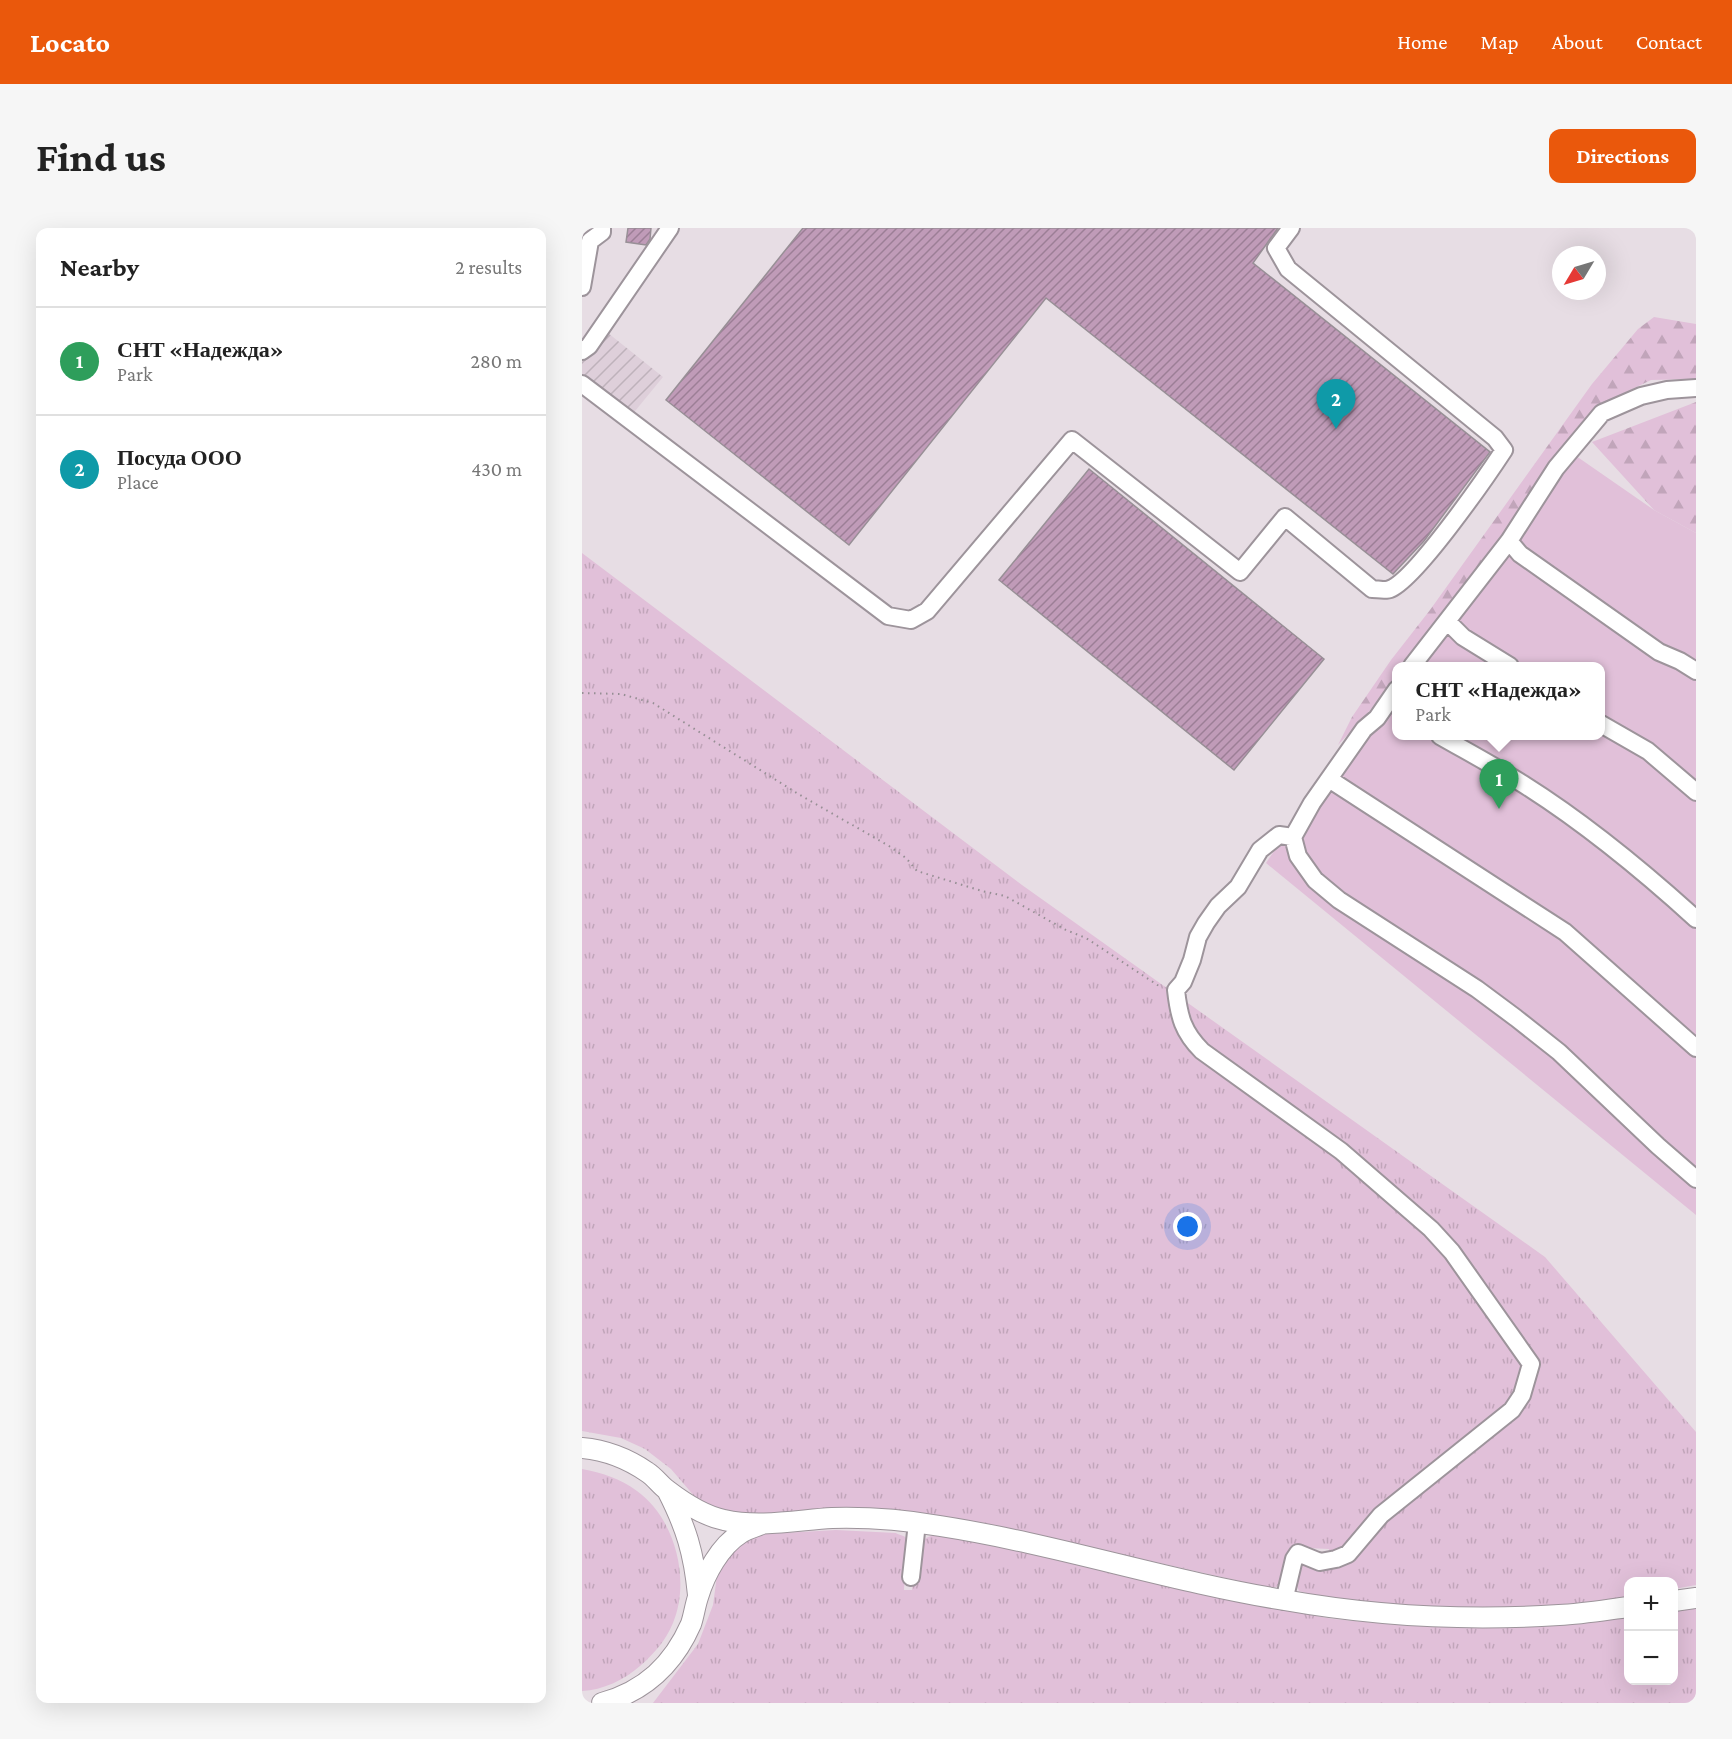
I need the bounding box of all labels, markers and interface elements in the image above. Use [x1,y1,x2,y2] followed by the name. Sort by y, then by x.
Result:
[30,27,110,58] text: Locato
[1397,30,1447,54] text: Home
[1480,30,1519,54] text: Map
[1552,30,1603,54] text: About
[1636,30,1702,54] text: Contact
[1549,129,1696,183] button: Directions
[36,133,166,180] text: Find us
[1552,246,1606,300] north arrow
[60,253,139,282] text: Nearby
[455,256,522,278] text: 2 results
[117,337,284,362] text: СНТ «Надежда»
[76,350,83,372] text: 1
[471,350,522,372] text: 280 m
[117,363,153,385] text: Park
[1316,380,1356,429] pin: 2
[117,445,242,470] text: Посуда ООО
[74,458,85,480] text: 2
[471,458,522,480] text: 430 m
[117,471,159,493] text: Place
[1392,662,1605,740] popup
[1415,677,1582,702] text: СНТ «Надежда»
[1415,703,1451,725] text: Park
[1480,760,1518,809] pin: 1
[1173,1212,1202,1241] your location
[1624,1577,1678,1685] map controls
[1624,1577,1678,1631] button: +
[1624,1631,1678,1685] button: −

